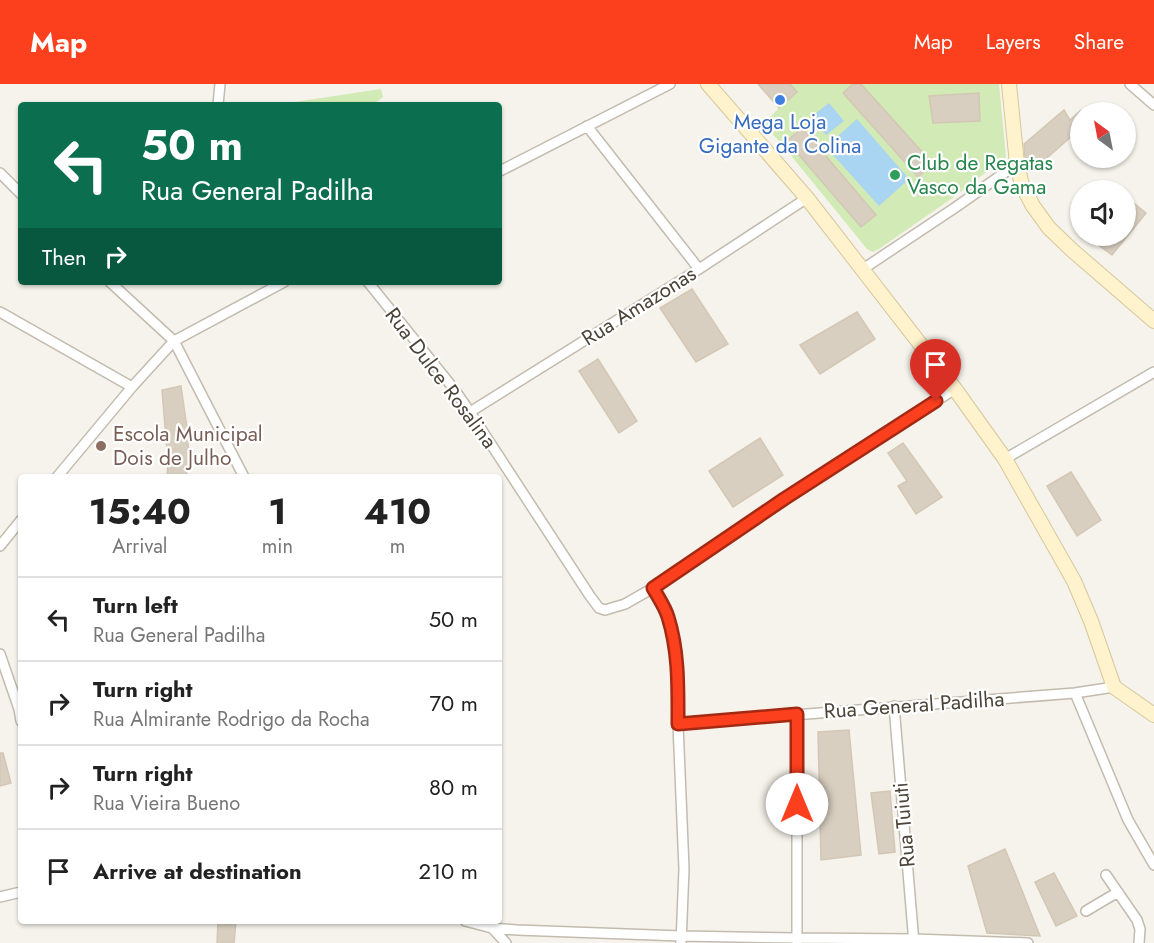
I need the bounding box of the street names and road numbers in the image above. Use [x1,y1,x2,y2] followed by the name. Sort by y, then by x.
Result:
[576,259,702,353] street label: Rua Amazonas
[378,301,504,455] street label: Rua Dulce Rosalina
[823,684,1005,726] street label: Rua General Padilha
[885,781,923,869] street label: Rua Tuiuti

